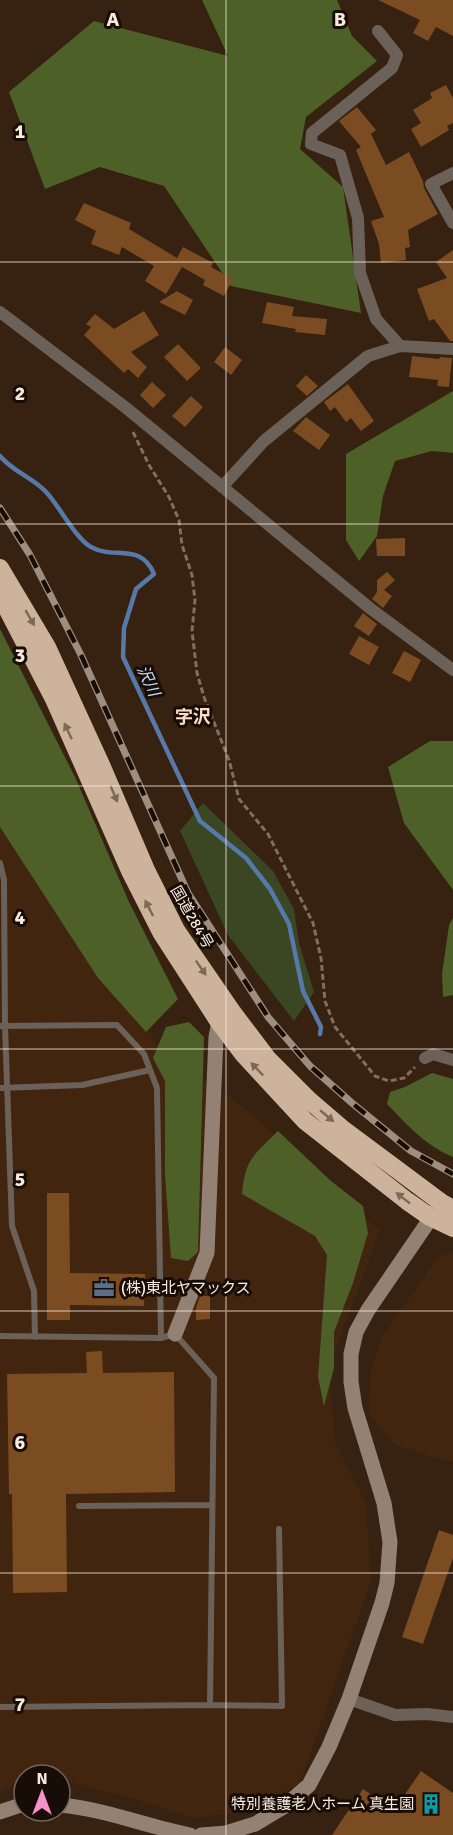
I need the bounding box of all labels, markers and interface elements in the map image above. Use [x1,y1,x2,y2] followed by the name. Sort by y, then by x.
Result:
[107,7,120,32] text: A
[334,7,346,32] text: B
[15,119,26,144] text: 1
[15,381,25,406] text: 2
[24,610,35,626] one-way arrow
[15,643,25,668] text: 3
[132,662,165,702] water label: 沢川
[175,706,211,728] district label: 字沢
[64,722,73,739] one-way arrow
[109,785,119,803] one-way arrow
[167,882,217,952] street label: 国道284号
[144,899,154,916] one-way arrow
[15,905,26,930] text: 4
[195,959,207,975] one-way arrow
[251,1063,265,1077] one-way arrow
[319,1109,335,1122] one-way arrow
[15,1167,25,1192] text: 5
[396,1192,411,1204] one-way arrow
[92,1276,116,1300] office icon: (株)東北ヤマックス
[121,1279,251,1297] place label: (株)東北ヤマックス
[15,1430,26,1455] text: 6
[15,1692,26,1717] text: 7
[12,1763,72,1823] north arrow
[36,1769,48,1789] text: N
[419,1792,443,1816] building icon: 特別養護老人ホーム 真生園
[231,1795,414,1813] place label: 特別養護老人ホーム 真生園

